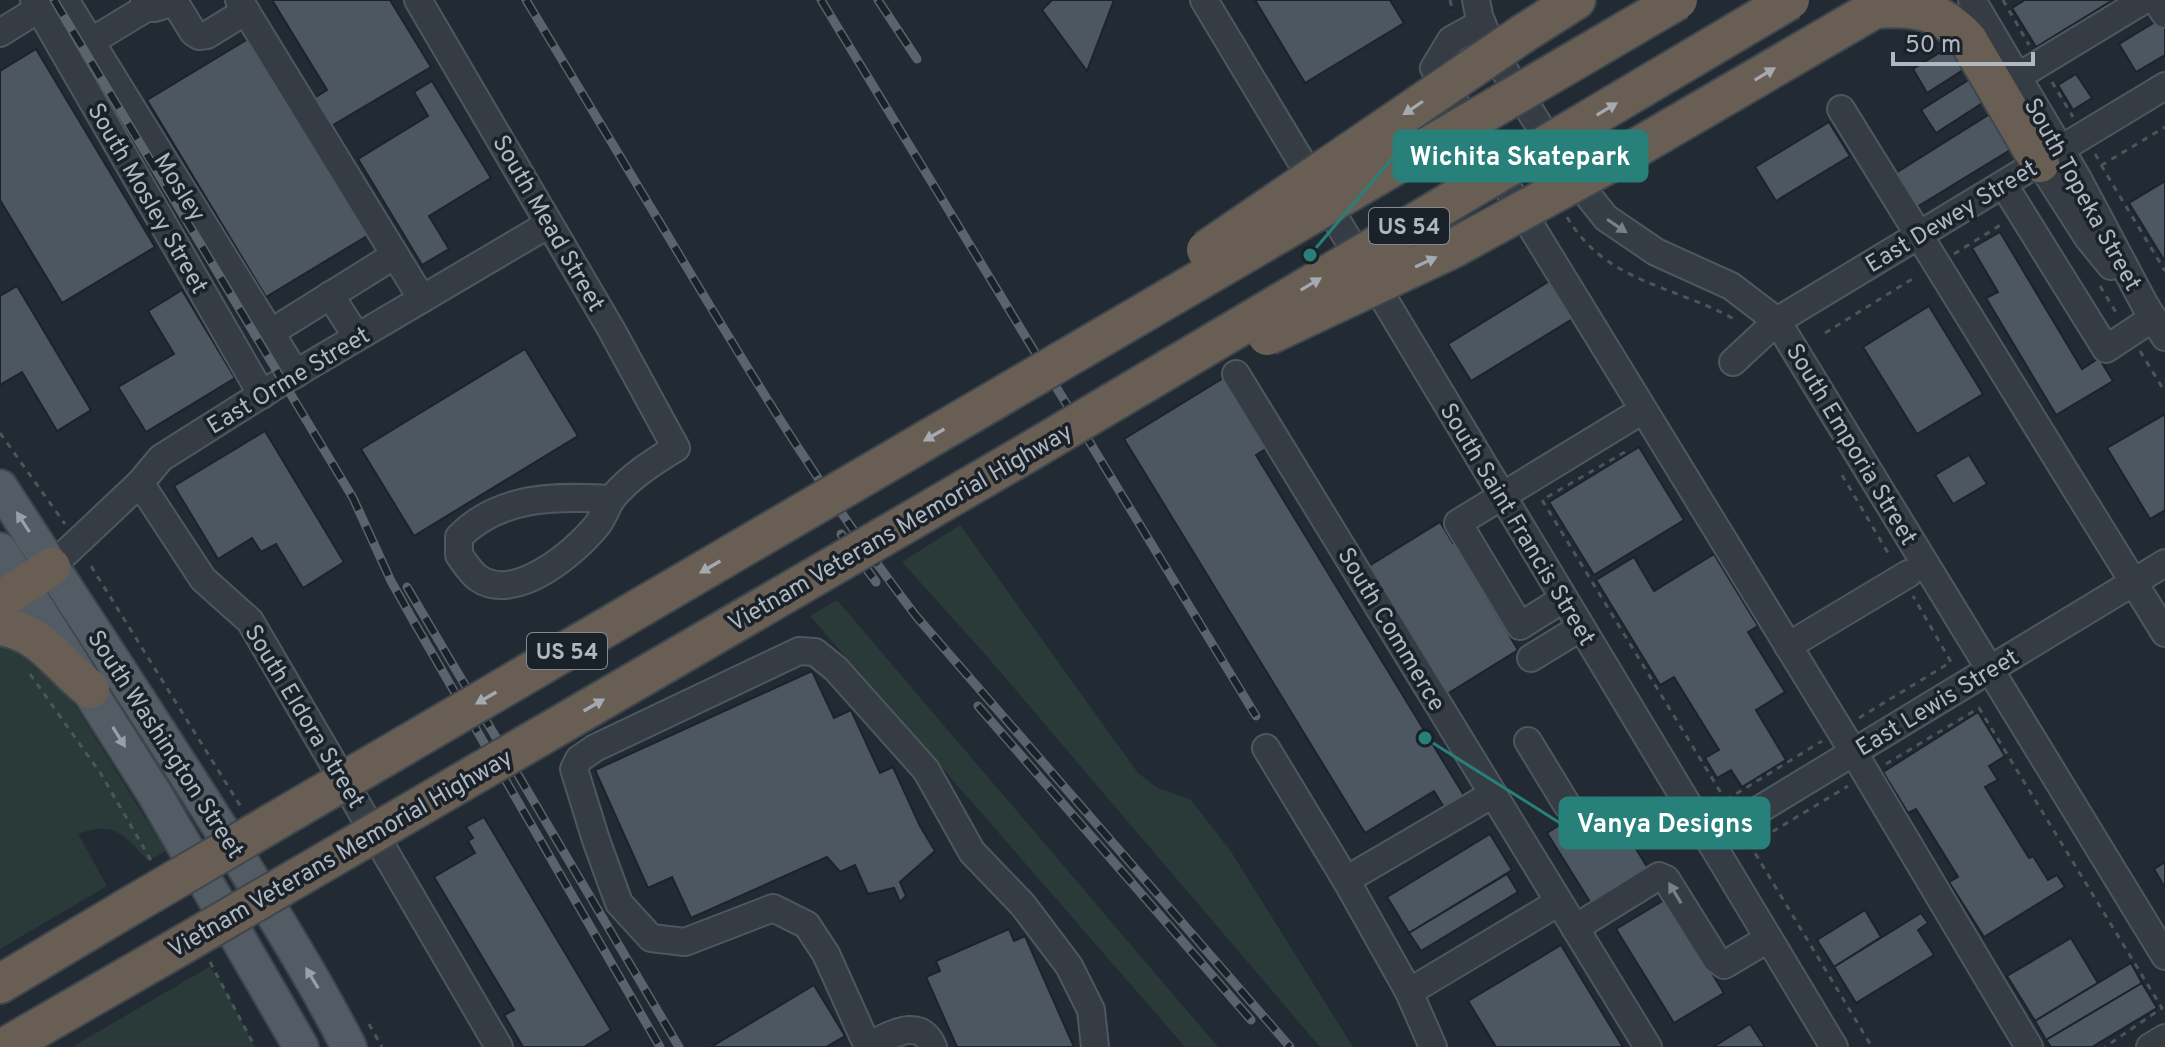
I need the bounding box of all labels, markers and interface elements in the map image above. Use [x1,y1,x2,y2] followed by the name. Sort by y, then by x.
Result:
[1893,16,2033,66] scale bar
[1905,31,1961,61] text: 50 m
[1754,67,1776,81] one-way arrow
[2016,93,2147,297] street label: South Topeka Street
[79,98,213,300] street label: South Mosley Street
[1403,101,1424,116] one-way arrow
[1596,102,1618,116] one-way arrow
[485,130,610,318] street label: South Mead Street
[1394,131,1647,181] callout: Wichita Skatepark
[1409,142,1631,175] text: Wichita Skatepark
[146,148,211,228] street label: Mosley
[1861,155,2043,281] street label: East Dewey Street
[1369,208,1449,244] road number: US 54
[1607,218,1628,233] one-way arrow
[1414,255,1437,268] one-way arrow
[1300,278,1322,292] one-way arrow
[202,321,376,442] street label: East Orme Street
[1778,339,1922,551] street label: South Emporia Street
[1432,398,1601,652] street label: South Saint Francis Street
[724,418,1078,640] street label: Vietnam Veterans Memorial Highway
[923,428,946,442] one-way arrow
[15,512,30,533] one-way arrow
[1330,543,1451,717] street label: South Commerce
[699,560,721,574] one-way arrow
[237,620,370,814] street label: South Eldora Street
[79,625,249,865] street label: South Washington Street
[527,633,607,669] road number: US 54
[1851,643,2025,764] street label: East Lewis Street
[475,691,497,705] one-way arrow
[583,698,605,712] one-way arrow
[112,726,127,747] one-way arrow
[164,744,518,966] street label: Vietnam Veterans Memorial Highway
[1560,798,1769,848] callout: Vanya Designs
[1577,809,1753,842] text: Vanya Designs
[1668,882,1682,904] one-way arrow
[305,967,319,989] one-way arrow

